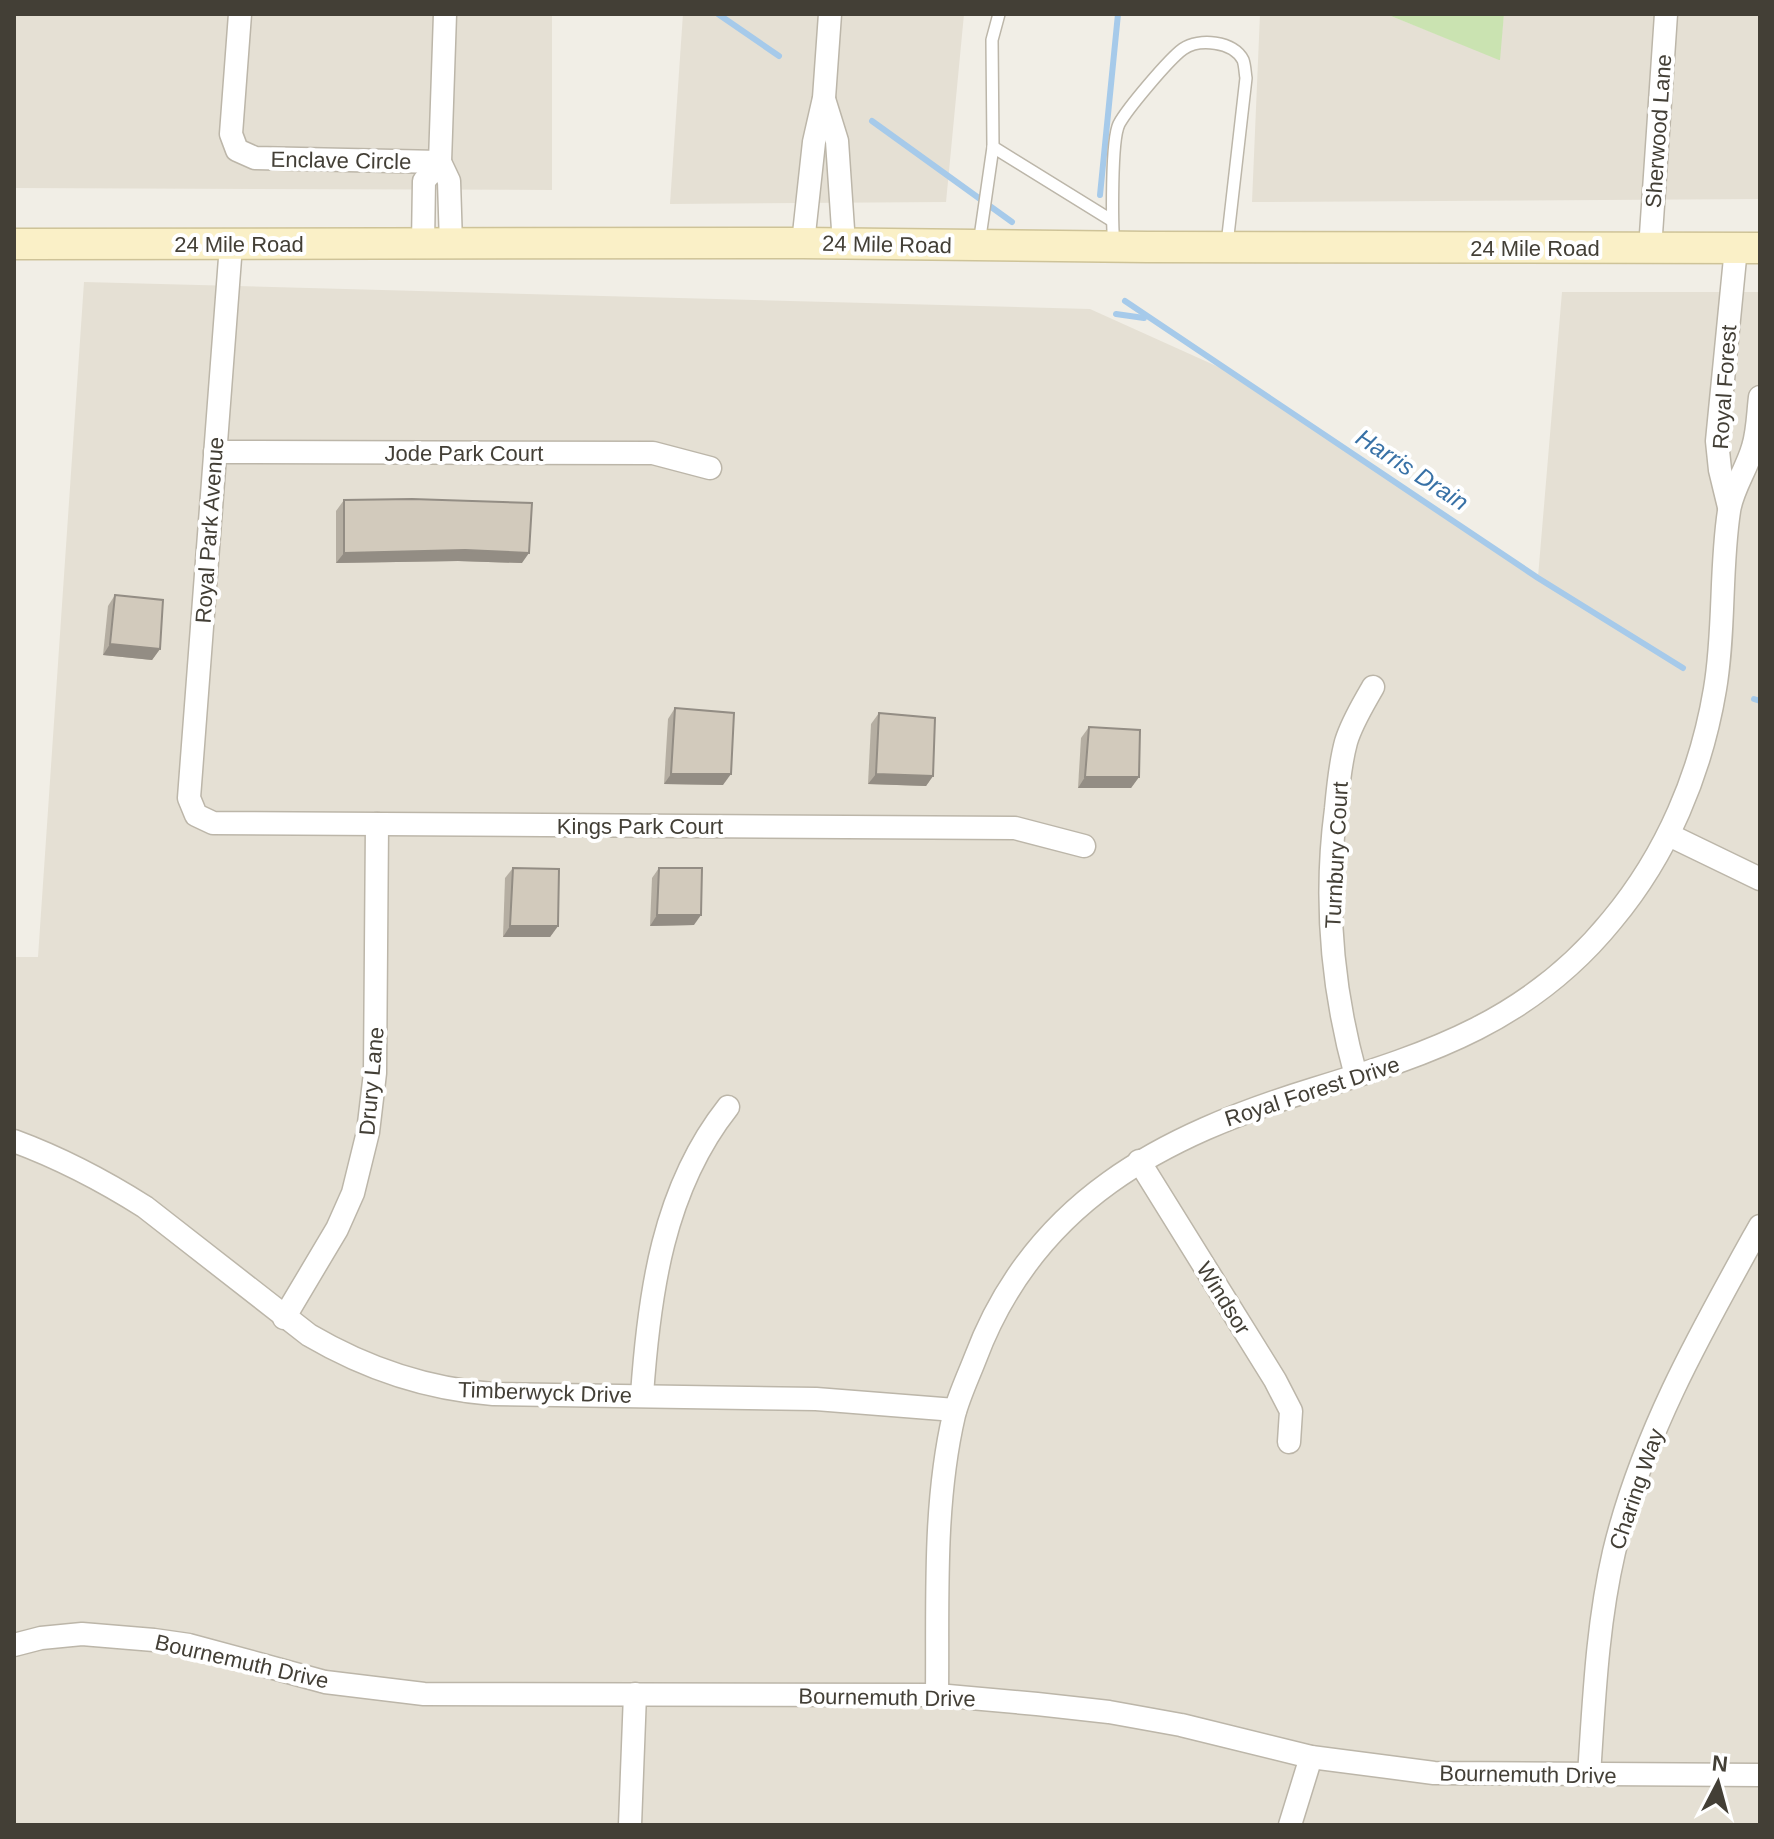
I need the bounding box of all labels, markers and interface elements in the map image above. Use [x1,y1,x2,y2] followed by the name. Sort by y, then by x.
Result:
[1641,53,1676,209] street label: Sherwood Lane
[270,147,412,174] street label: Enclave Circle
[822,231,952,258] street label: 24 Mile Road
[174,232,304,257] street label: 24 Mile Road
[1470,236,1600,261] street label: 24 Mile Road
[1708,324,1741,450] street label: Royal Forest
[1351,423,1473,516] water label: Harris Drain
[191,436,228,624] street label: Royal Park Avenue
[385,441,543,466] street label: Jode Park Court
[1320,781,1353,929] street label: Turnbury Court
[557,814,723,839] street label: Kings Park Court
[354,1026,389,1136] street label: Drury Lane
[1222,1051,1403,1132] street label: Royal Forest Drive
[1192,1257,1256,1339] street label: Windsor
[458,1377,632,1408] street label: Timberwyck Drive
[1604,1425,1669,1553] street label: Charing Way
[153,1629,331,1694] street label: Bournemuth Drive
[798,1683,976,1712] street label: Bournemuth Drive
[1678,1743,1758,1823] north arrow
[1711,1750,1729,1777] text: N
[1439,1760,1617,1789] street label: Bournemuth Drive

